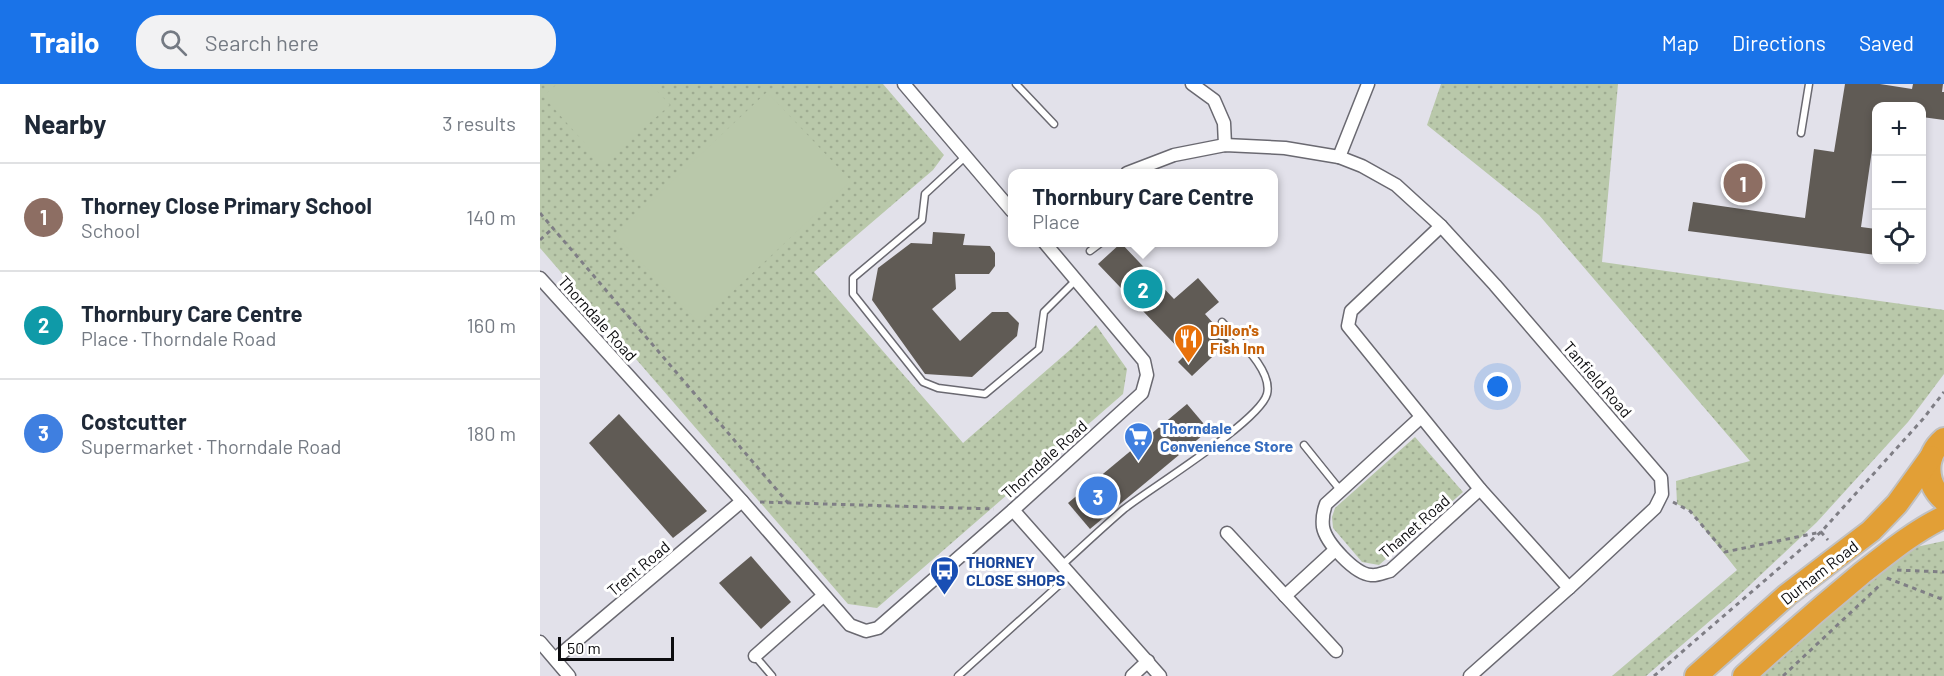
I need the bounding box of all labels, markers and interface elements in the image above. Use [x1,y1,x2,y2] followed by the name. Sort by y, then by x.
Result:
[136,15,556,69] search box
[30,25,100,59] text: Trailo
[157,26,190,59] icon: search
[205,29,319,55] text: Search here
[1662,30,1699,55] text: Map
[1732,30,1826,55] text: Directions
[1859,30,1914,55] text: Saved
[1872,102,1926,264] map controls
[1872,102,1926,156] button: +
[24,108,106,139] text: Nearby
[442,111,516,135] text: 3 results
[1872,156,1926,210] button: −
[1724,160,1762,206] pin: 1
[1008,169,1278,247] popup
[1032,183,1254,209] text: Thornbury Care Centre
[81,192,372,218] text: Thorney Close Primary School
[40,205,47,229] text: 1
[466,205,516,229] text: 140 m
[1032,209,1080,233] text: Place
[1872,210,1926,264] button: locate
[81,218,140,242] text: School
[1124,266,1162,312] pin: 2
[555,271,641,365] street label: Thorndale Road
[81,300,303,326] text: Thornbury Care Centre
[38,313,49,337] text: 2
[467,313,516,337] text: 160 m
[1210,320,1265,357] place label: Dillon's Fish Inn
[1173,322,1205,364] restaurant icon: Dillon's Fish Inn
[81,326,276,350] text: Place · Thorndale Road
[1560,337,1636,421] street label: Tanfield Road
[1483,372,1512,401] your location
[81,408,187,434] text: Costcutter
[997,416,1091,502] street label: Thorndale Road
[1160,418,1294,455] place label: Thorndale Convenience Store
[1123,420,1155,462] supermarket icon: Thorndale Convenience Store
[38,421,49,445] text: 3
[467,421,516,445] text: 180 m
[81,434,341,458] text: Supermarket · Thorndale Road
[1078,474,1118,518] pin: 3
[1375,490,1453,562] street label: Thanet Road
[603,536,673,600] street label: Trent Road
[1777,536,1861,608] street label: Durham Road
[966,552,1065,589] place label: THORNEY CLOSE SHOPS
[929,554,961,596] bus stop icon: THORNEY CLOSE SHOPS
[558,634,674,662] scale bar
[567,638,601,657] text: 50 m

